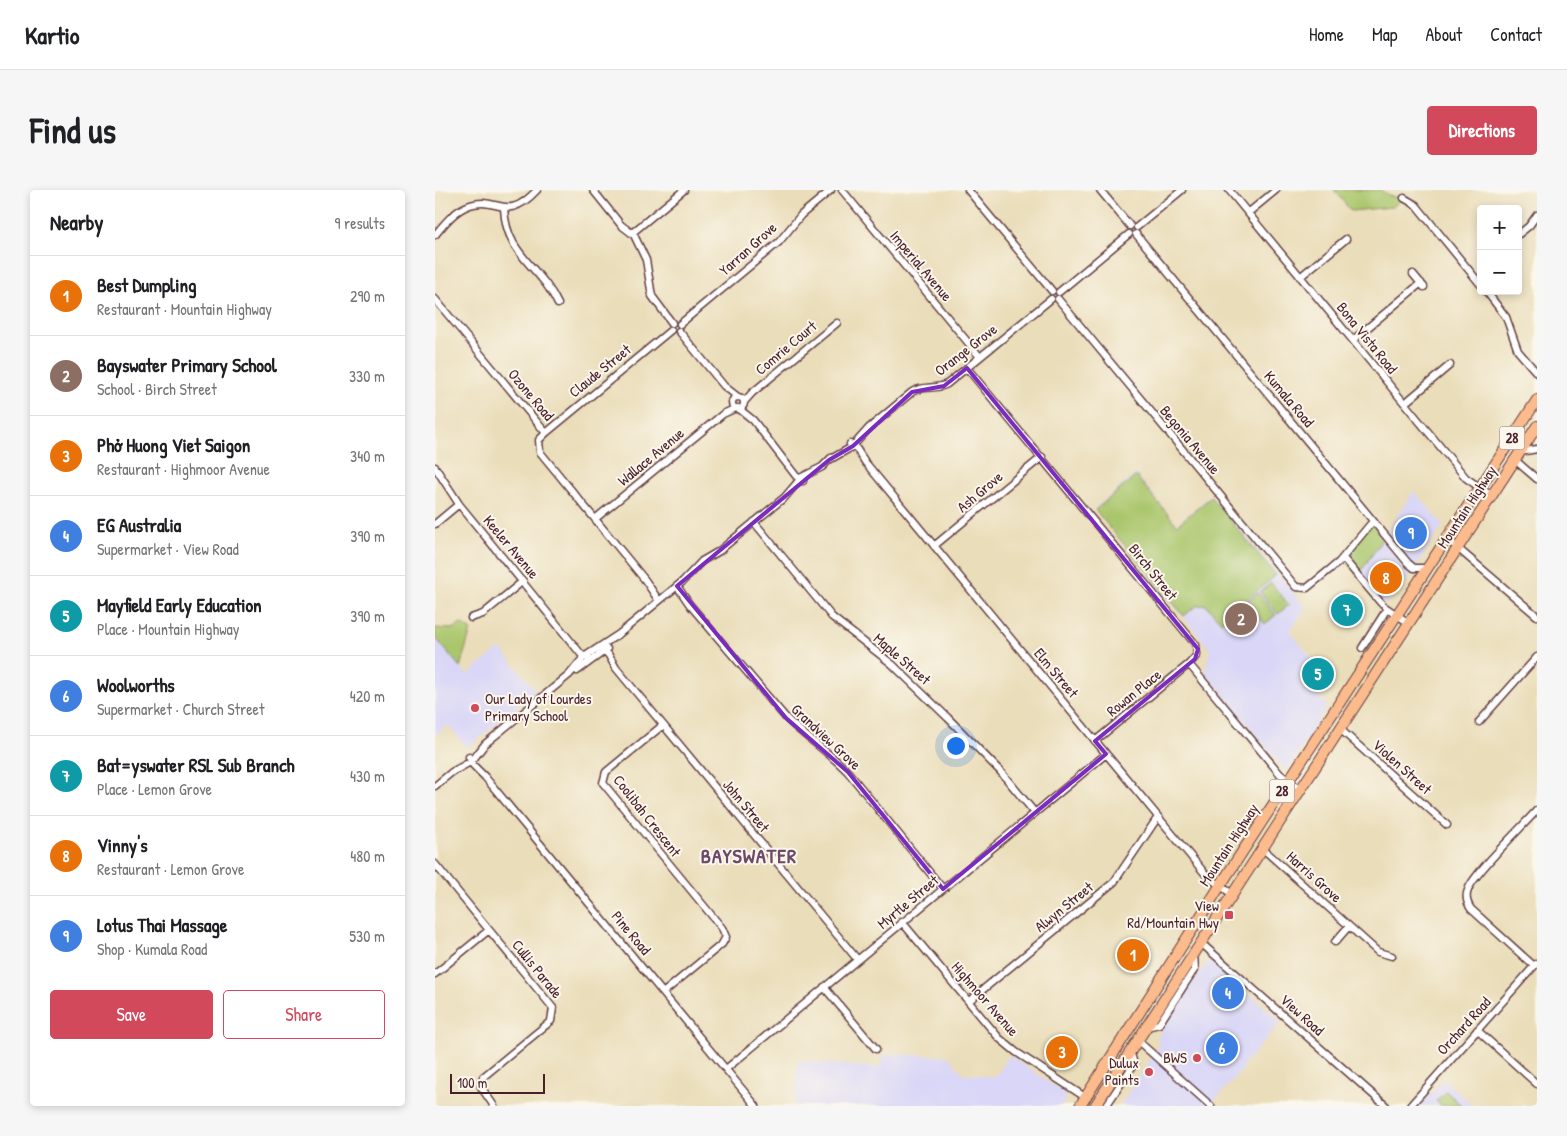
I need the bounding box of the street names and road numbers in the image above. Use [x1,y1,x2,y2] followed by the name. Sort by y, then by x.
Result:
[714,217,781,280] street label: Yarran Grove
[885,226,957,306] street label: Imperial Avenue
[1332,298,1403,378] street label: Bona Vista Road
[750,315,821,380] street label: Comrie Court
[930,319,1001,381] street label: Orange Grove
[564,339,636,402] street label: Claude Street
[504,364,559,425] street label: Ozone Road
[1260,366,1319,432] street label: Kumala Road
[1155,401,1225,479] street label: Begonia Avenue
[613,423,688,491] street label: Wallace Avenue
[1499,427,1525,450] road number: 28
[1432,461,1501,552] street label: Mountain Highway
[952,466,1007,517] street label: Ash Grove
[479,510,544,583] street label: Keeler Avenue
[1124,539,1183,605] street label: Birch Street
[869,628,936,690] street label: Maple Street
[1029,643,1084,703] street label: Elm Street
[1102,664,1165,721] street label: Rowan Place
[787,699,866,774] street label: Grandview Grove
[1368,734,1437,799] street label: Violen Street
[609,770,687,862] street label: Coolibah Crescent
[718,775,775,837] street label: John Street
[1269,780,1295,802] road number: 28
[1194,799,1263,890] street label: Mountain Highway
[1282,846,1347,907] street label: Harris Grove
[872,869,944,934] street label: Myrtle Street
[1030,876,1098,937] street label: Alwyn Street
[607,906,656,959] street label: Pine Road
[507,935,568,1002] street label: Cullis Parade
[947,957,1024,1041] street label: Highmoor Avenue
[1276,989,1329,1040] street label: View Road
[1432,992,1496,1059] street label: Orchard Road

